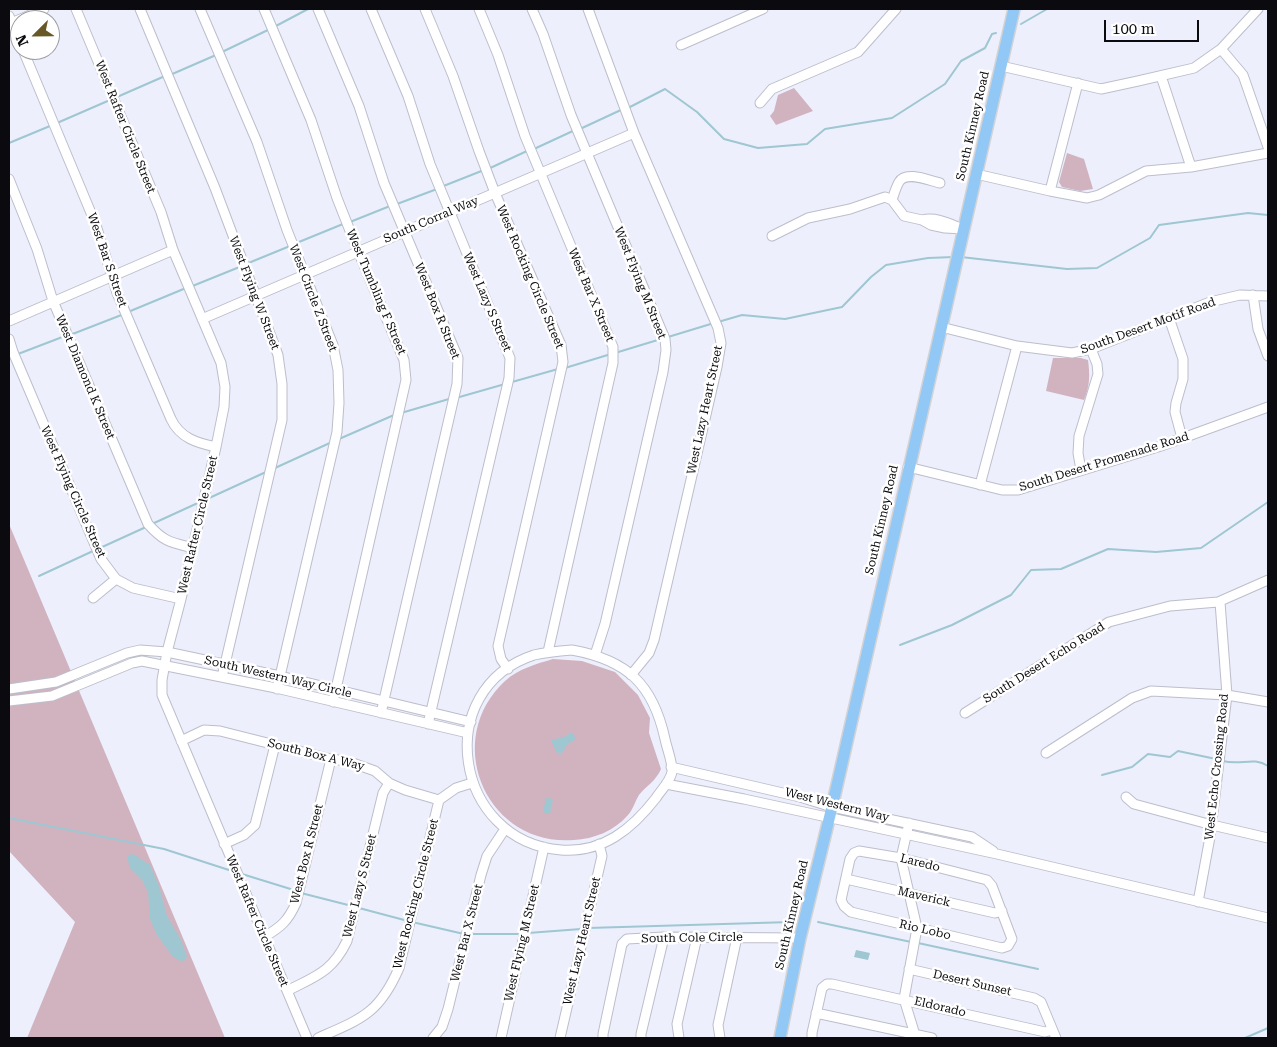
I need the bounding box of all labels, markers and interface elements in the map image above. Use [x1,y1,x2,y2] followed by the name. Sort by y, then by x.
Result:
[10,10,60,60] north arrow
[1107,10,1202,42] scale bar
[1112,20,1155,38] text: 100 m
[13,32,32,49] text: N
[92,59,158,195] street label: West Rafter Circle Street
[953,70,993,182] street label: South Kinney Road
[381,193,481,247] street label: South Corral Way
[493,203,567,351] street label: West Rocking Circle Street
[84,211,130,309] street label: West Bar S Street
[611,225,669,341] street label: West Flying M Street
[343,227,409,357] street label: West Tumbling F Street
[226,234,282,352] street label: West Flying W Street
[286,242,340,354] street label: West Circle Z Street
[565,246,617,344] street label: West Bar X Street
[460,250,514,354] street label: West Lazy S Street
[411,261,463,361] street label: West Box R Street
[1078,295,1218,357] street label: South Desert Motif Road
[52,312,118,442] street label: West Diamond K Street
[684,344,726,476] street label: West Lazy Heart Street
[37,424,109,560] street label: West Flying Circle Street
[1017,429,1191,495] street label: South Desert Promenade Road
[175,454,221,596] street label: West Rafter Circle Street
[862,464,902,576] street label: South Kinney Road
[981,620,1107,706] street label: South Desert Echo Road
[203,653,353,701] street label: South Western Way Circle
[1202,693,1232,841] street label: West Echo Crossing Road
[266,736,366,774] street label: South Box A Way
[783,785,891,825] street label: West Western Way
[288,803,326,905] street label: West Box R Street
[390,817,442,971] street label: West Rocking Circle Street
[340,833,380,939] street label: West Lazy S Street
[899,851,941,875] street label: Laredo
[223,853,291,989] street label: West Rafter Circle Street
[772,859,812,971] street label: South Kinney Road
[560,875,604,1007] street label: West Lazy Heart Street
[448,883,486,983] street label: West Bar X Street
[502,883,542,1003] street label: West Flying M Street
[896,884,952,910] street label: Maverick
[898,917,952,943] street label: Rio Lobo
[641,930,743,946] street label: South Cole Circle
[931,967,1013,999] street label: Desert Sunset
[913,994,967,1020] street label: Eldorado

